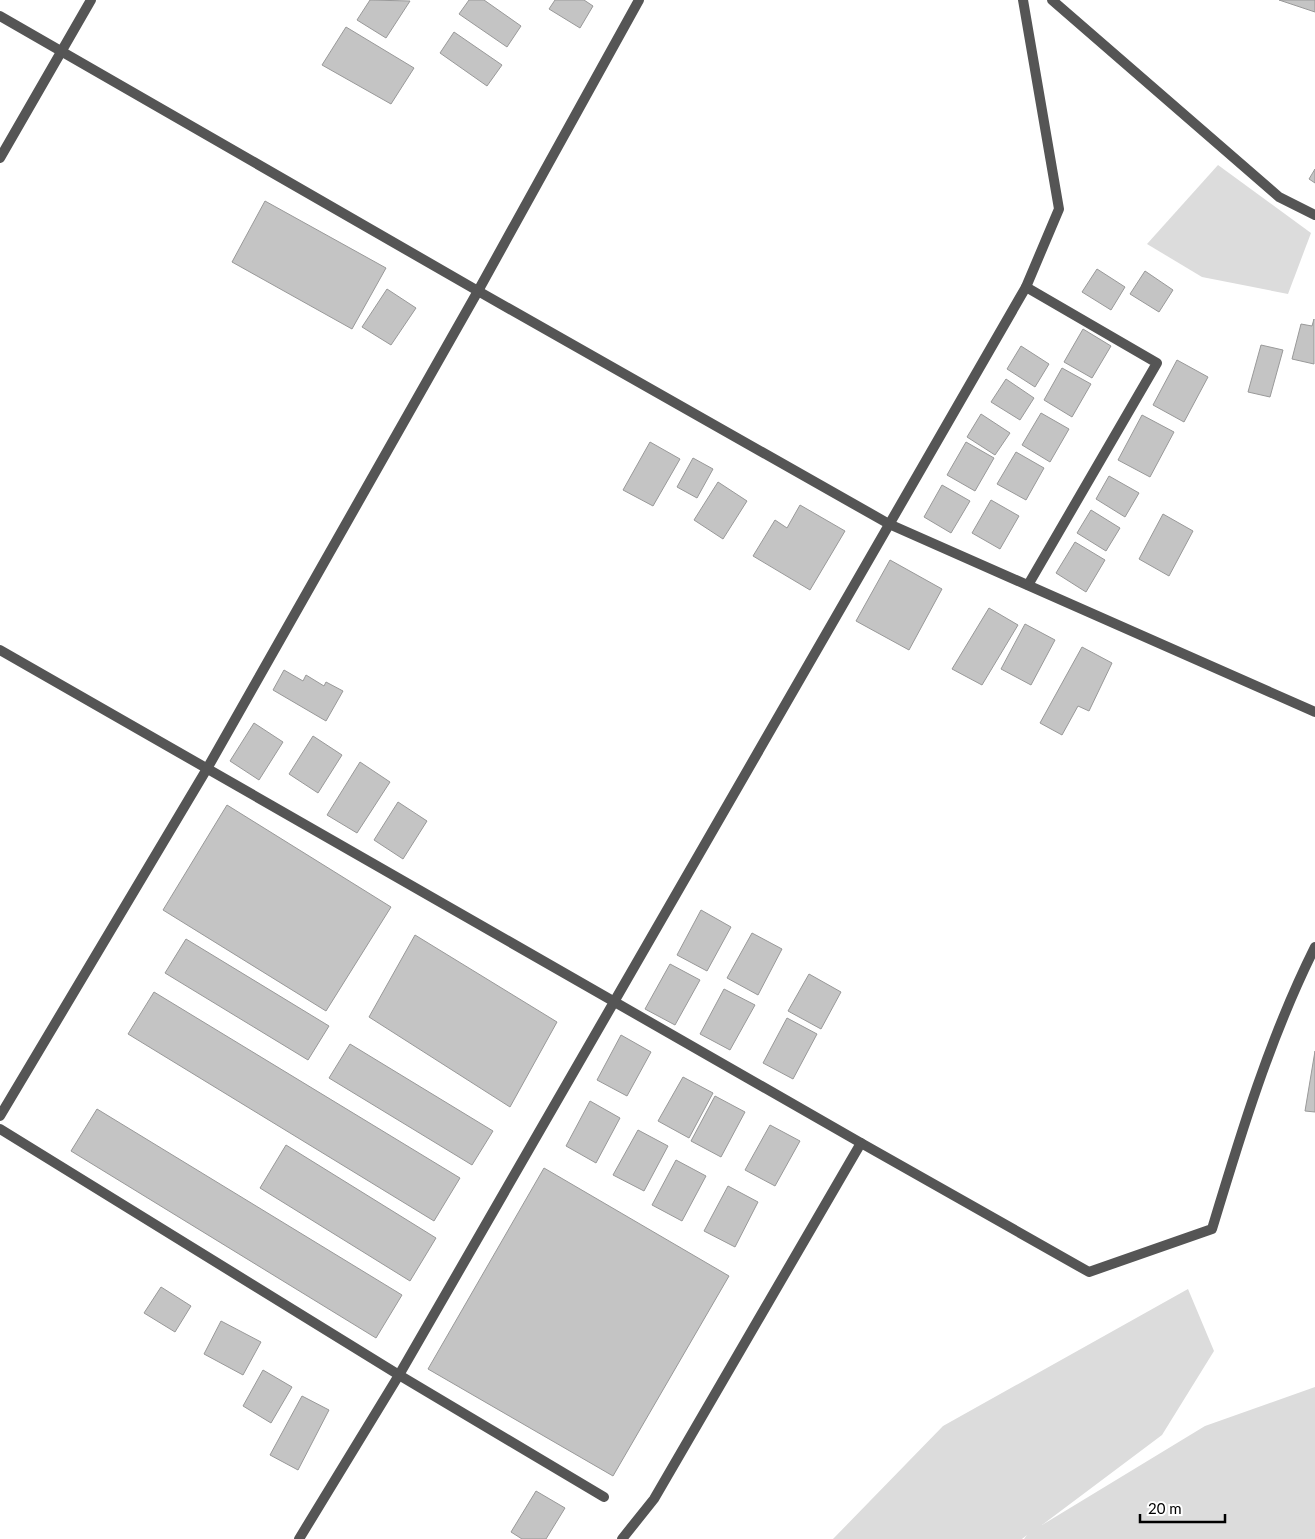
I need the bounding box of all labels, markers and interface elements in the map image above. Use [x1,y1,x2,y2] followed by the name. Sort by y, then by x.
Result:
[1140,1492,1225,1524] scale bar
[1148,1499,1182,1517] text: 20 m

